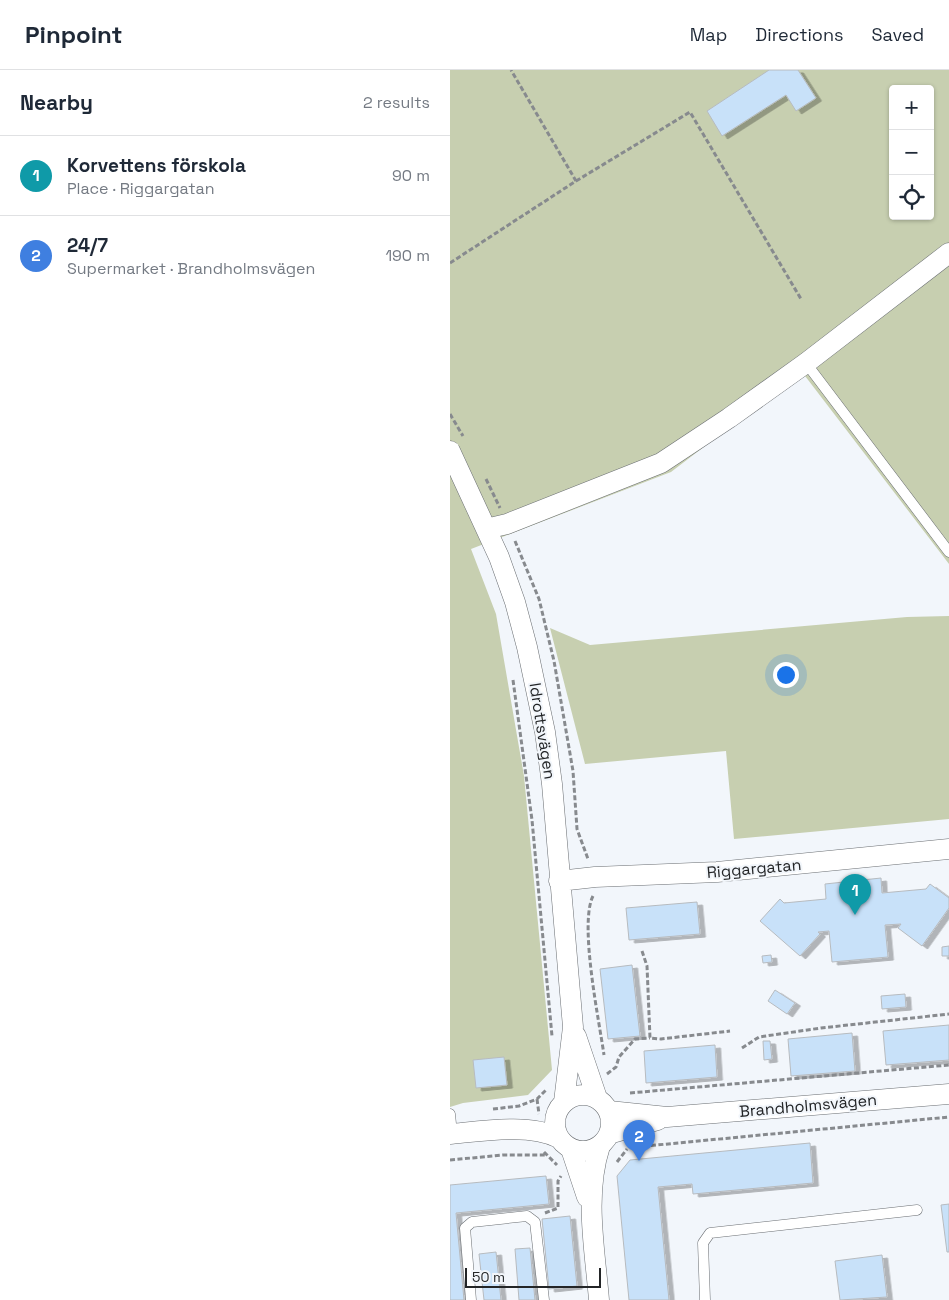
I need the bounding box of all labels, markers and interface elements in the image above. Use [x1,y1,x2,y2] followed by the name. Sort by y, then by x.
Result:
[25,19,122,50] text: Pinpoint
[690,23,727,46] text: Map
[755,23,844,46] text: Directions
[872,23,924,46] text: Saved
[889,85,934,220] map controls
[889,85,934,130] button: +
[20,89,93,116] text: Nearby
[363,92,430,113] text: 2 results
[889,130,934,175] button: −
[67,153,246,178] text: Korvettens förskola
[32,165,40,186] text: 1
[392,165,430,186] text: 90 m
[889,175,934,220] button: locate
[67,178,215,199] text: Place · Riggargatan
[67,233,108,258] text: 24/7
[31,245,41,266] text: 2
[385,245,430,266] text: 190 m
[67,258,315,279] text: Supermarket · Brandholmsvägen
[773,662,799,688] your location
[525,681,560,781] street label: Idrottsvägen
[706,854,802,883] street label: Riggargatan
[839,874,871,915] pin: 1
[738,1089,878,1122] street label: Brandholmsvägen
[623,1120,655,1161] pin: 2
[465,1265,601,1288] scale bar
[472,1268,505,1286] text: 50 m

